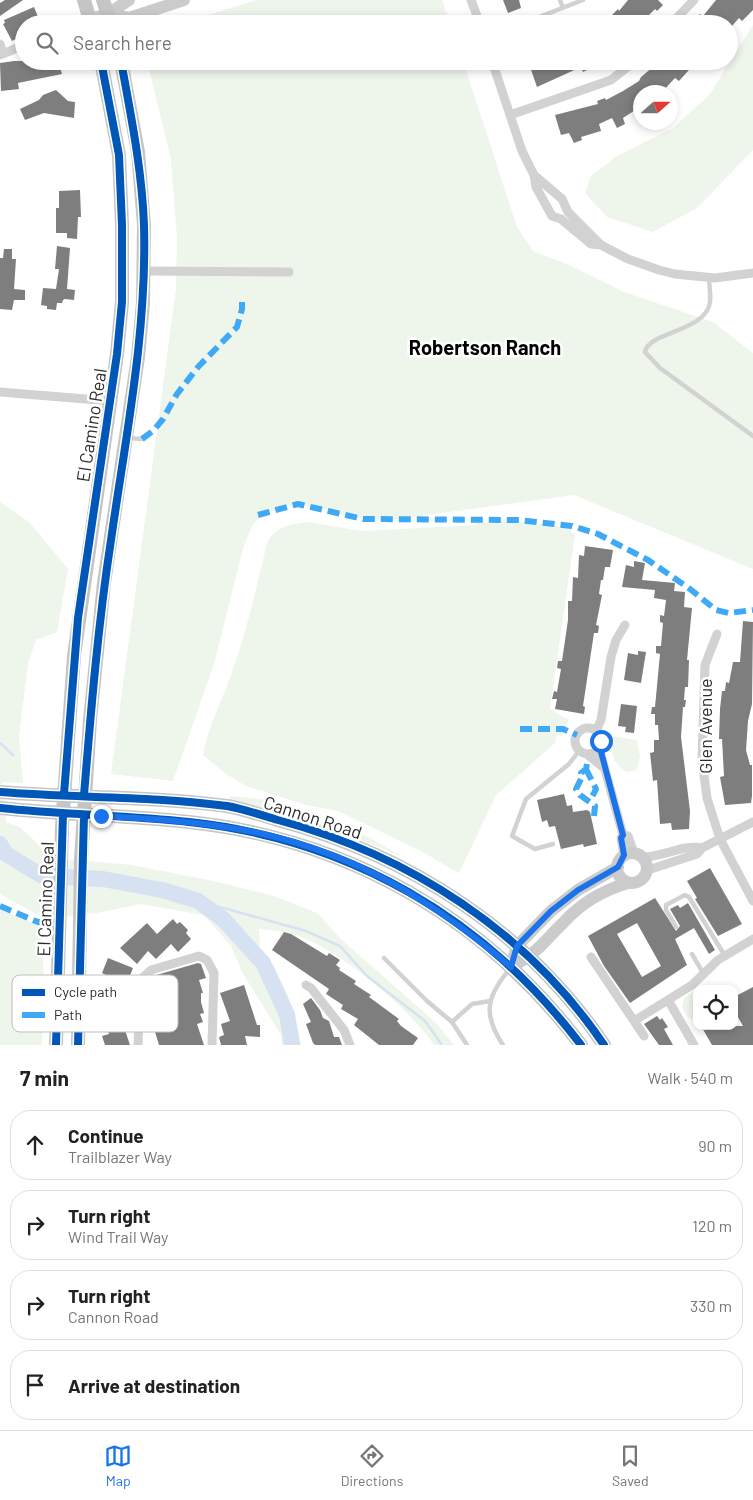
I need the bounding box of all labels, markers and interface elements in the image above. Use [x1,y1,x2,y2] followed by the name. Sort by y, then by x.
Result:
[15,15,738,70] search box
[33,29,61,57] icon: search
[73,31,172,54] text: Search here
[633,85,678,130] north arrow
[409,335,561,359] district label: Robertson Ranch
[71,367,111,483] street label: El Camino Real
[694,678,716,774] street label: Glen Avenue
[590,730,613,753] route start
[261,791,365,843] street label: Cannon Road
[90,805,113,828] route end
[32,841,58,957] street label: El Camino Real
[12,975,178,1032] legend
[54,983,117,1000] text: Cycle path
[693,985,738,1030] map controls
[693,985,738,1030] button: locate
[54,1006,82,1023] text: Path
[20,1065,69,1090] text: 7 min
[648,1068,733,1087] text: Walk · 540 m
[68,1124,144,1147] text: Continue
[21,1131,49,1159] icon: ahead
[698,1136,732,1155] text: 90 m
[68,1147,172,1166] text: Trailblazer Way
[68,1204,150,1227] text: Turn right
[21,1211,49,1239] icon: right
[692,1216,732,1235] text: 120 m
[68,1227,169,1246] text: Wind Trail Way
[68,1284,150,1307] text: Turn right
[21,1291,49,1319] icon: right
[690,1296,732,1315] text: 330 m
[68,1307,159,1326] text: Cannon Road
[21,1371,49,1399] icon: arrive
[68,1374,240,1397] text: Arrive at destination
[104,1442,132,1489] tab: Map
[341,1442,403,1489] tab: Directions
[612,1442,649,1489] tab: Saved

